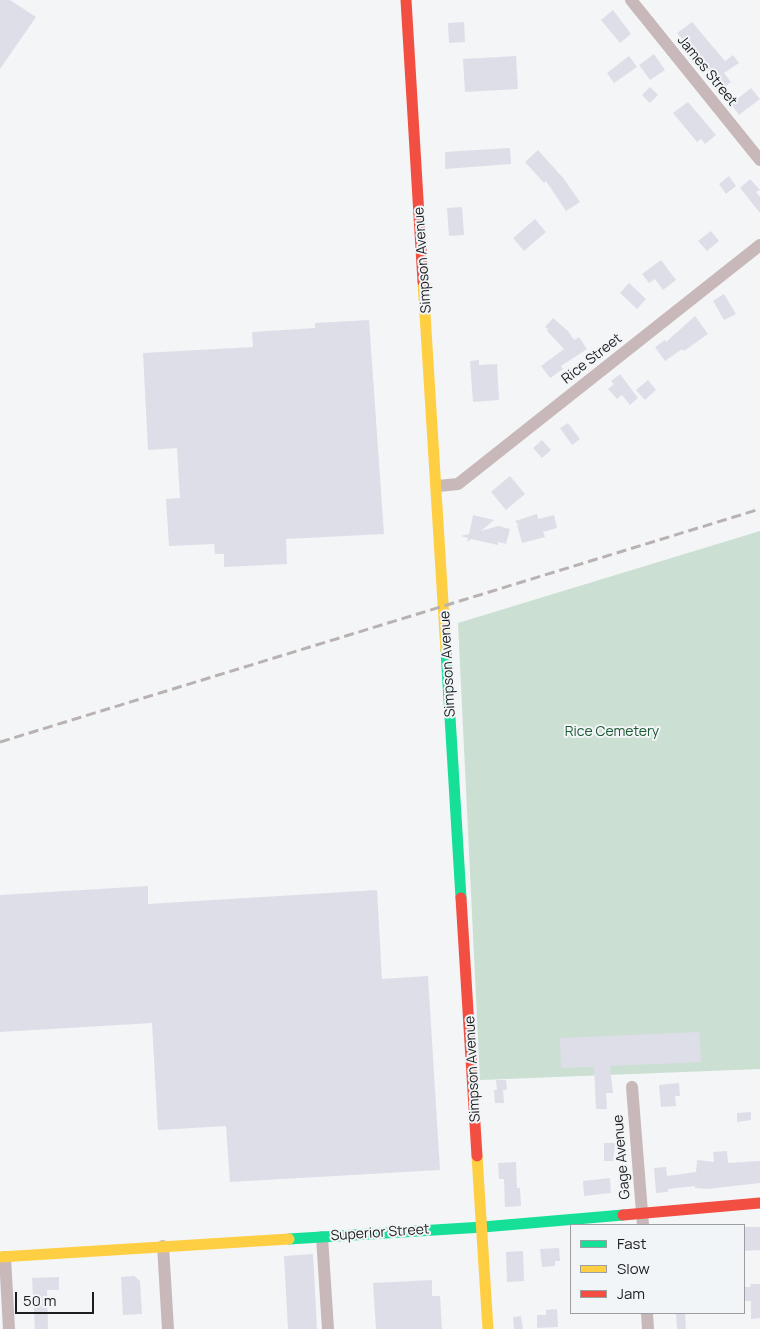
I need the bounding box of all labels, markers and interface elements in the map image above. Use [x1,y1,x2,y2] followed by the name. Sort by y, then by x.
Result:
[674,32,740,110] street label: James Street
[411,206,435,314] street label: Simpson Avenue
[559,330,625,388] street label: Rice Street
[437,610,459,718] street label: Simpson Avenue
[565,724,659,740] park label: Rice Cemetery
[462,1015,484,1123] street label: Simpson Avenue
[610,1114,634,1200] street label: Gage Avenue
[330,1221,430,1245] street label: Superior Street
[570,1224,745,1314] legend
[617,1233,646,1254] text: Fast
[617,1258,650,1279] text: Slow
[18,1282,96,1314] scale bar
[617,1283,645,1304] text: Jam
[23,1290,57,1311] text: 50 m

